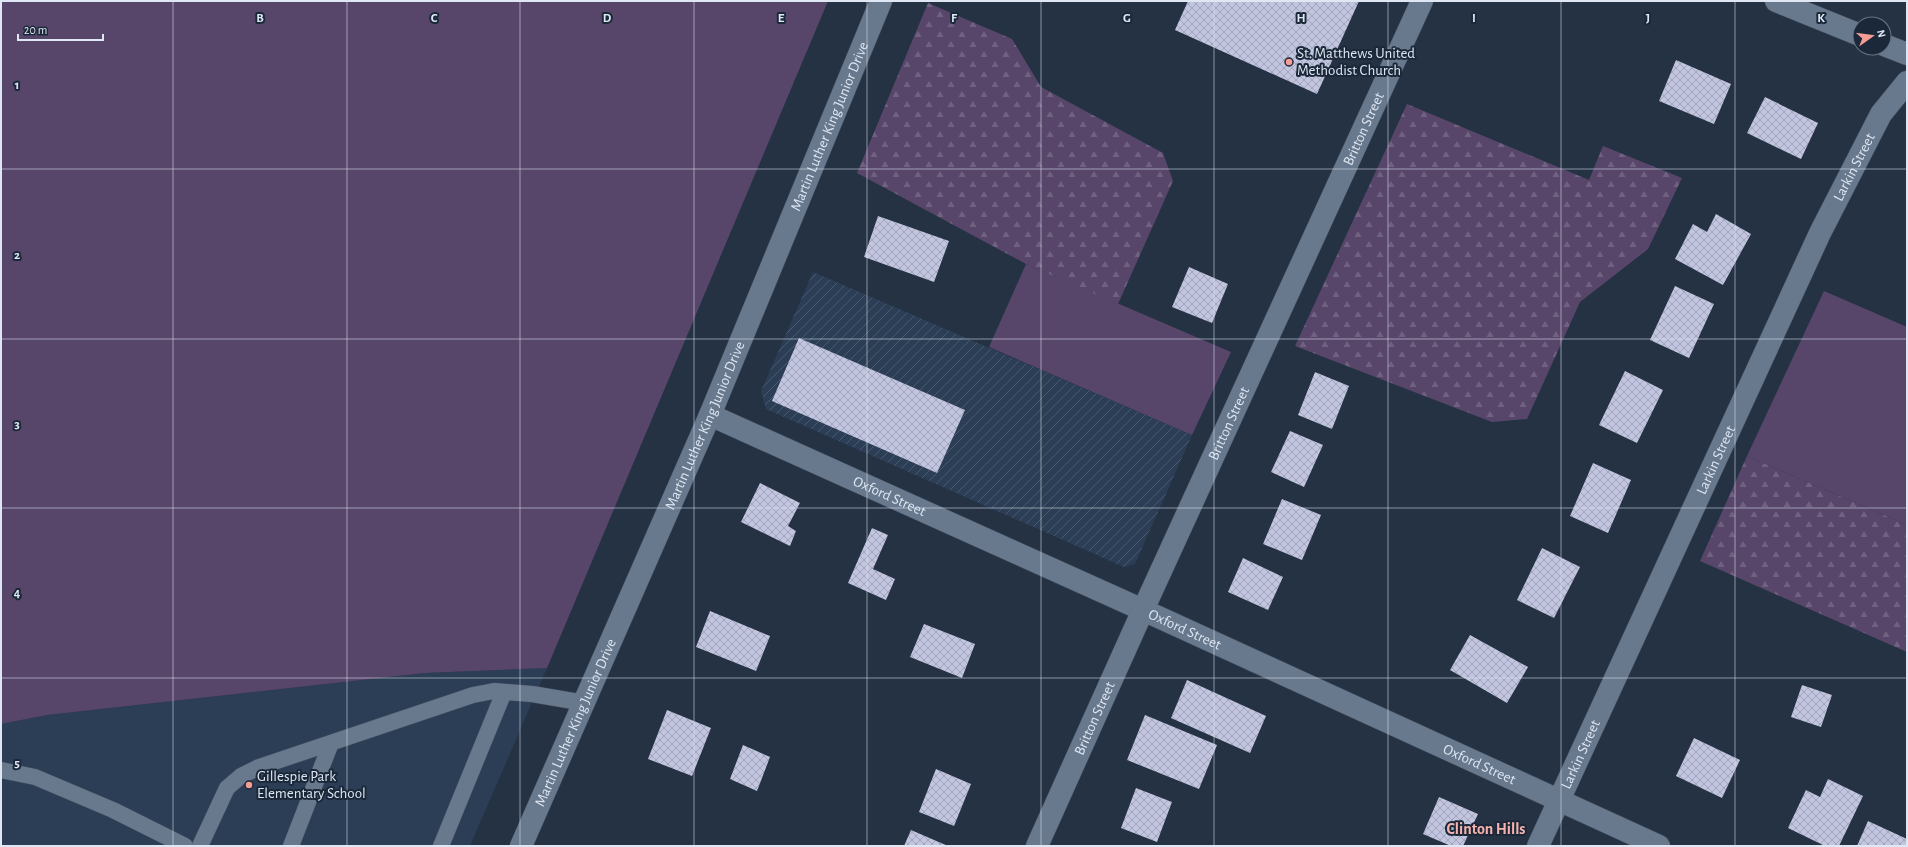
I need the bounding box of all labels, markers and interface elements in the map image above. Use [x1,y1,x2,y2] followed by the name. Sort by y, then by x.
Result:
[256,12,264,25] text: B
[431,12,438,25] text: C
[603,12,612,25] text: D
[778,12,785,25] text: E
[951,12,958,25] text: F
[1123,12,1131,25] text: G
[1296,12,1306,25] text: H
[1472,12,1476,25] text: I
[1646,12,1650,25] text: J
[1817,12,1825,25] text: K
[18,16,103,42] scale bar
[1852,16,1892,56] north arrow
[24,24,47,36] text: 20 m
[1875,29,1887,39] text: N
[788,40,871,213] street label: Martin Luther King Junior Drive
[1297,46,1415,78] place label: St. Matthews United Methodist Church
[1284,57,1294,67] marker: St. Matthews United Methodist Church
[15,79,19,92] text: 1
[1341,90,1387,168] street label: Britton Street
[1831,131,1878,204] street label: Larkin Street
[14,249,20,262] text: 2
[662,339,748,512] street label: Martin Luther King Junior Drive
[1206,385,1252,462] street label: Britton Street
[14,418,20,431] text: 3
[1694,423,1738,497] street label: Larkin Street
[851,473,928,519] street label: Oxford Street
[14,587,21,600] text: 4
[1146,607,1224,653] street label: Oxford Street
[532,636,619,809] street label: Martin Luther King Junior Drive
[1072,679,1118,757] street label: Britton Street
[1558,718,1603,791] street label: Larkin Street
[1441,741,1518,788] street label: Oxford Street
[14,757,20,770] text: 5
[257,769,366,801] place label: Gillespie Park Elementary School
[244,780,254,790] marker: Gillespie Park Elementary School
[1446,821,1526,837] district label: Clinton Hills

